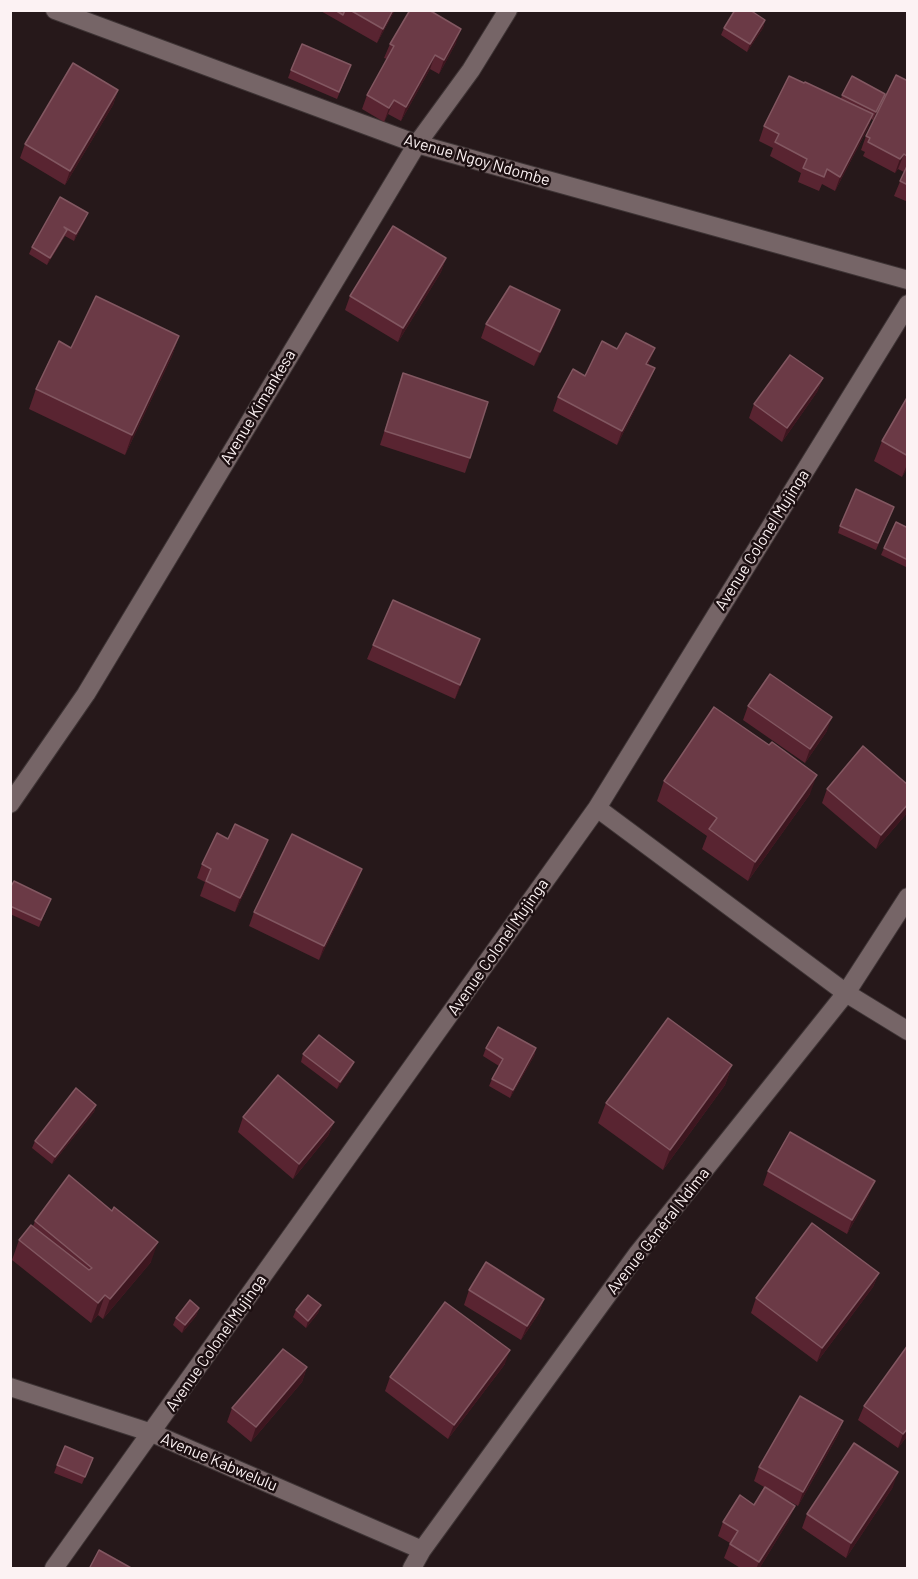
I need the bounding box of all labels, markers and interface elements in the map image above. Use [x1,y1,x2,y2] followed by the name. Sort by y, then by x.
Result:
[402,130,552,190] street label: Avenue Ngoy Ndombe
[216,346,300,468] street label: Avenue Kimankesa
[711,466,813,614] street label: Avenue Colonel Mujinga
[444,875,552,1019] street label: Avenue Colonel Mujinga
[603,1164,713,1298] street label: Avenue Général Ndima
[162,1271,270,1415] street label: Avenue Colonel Mujinga
[158,1429,280,1495] street label: Avenue Kabwelulu

